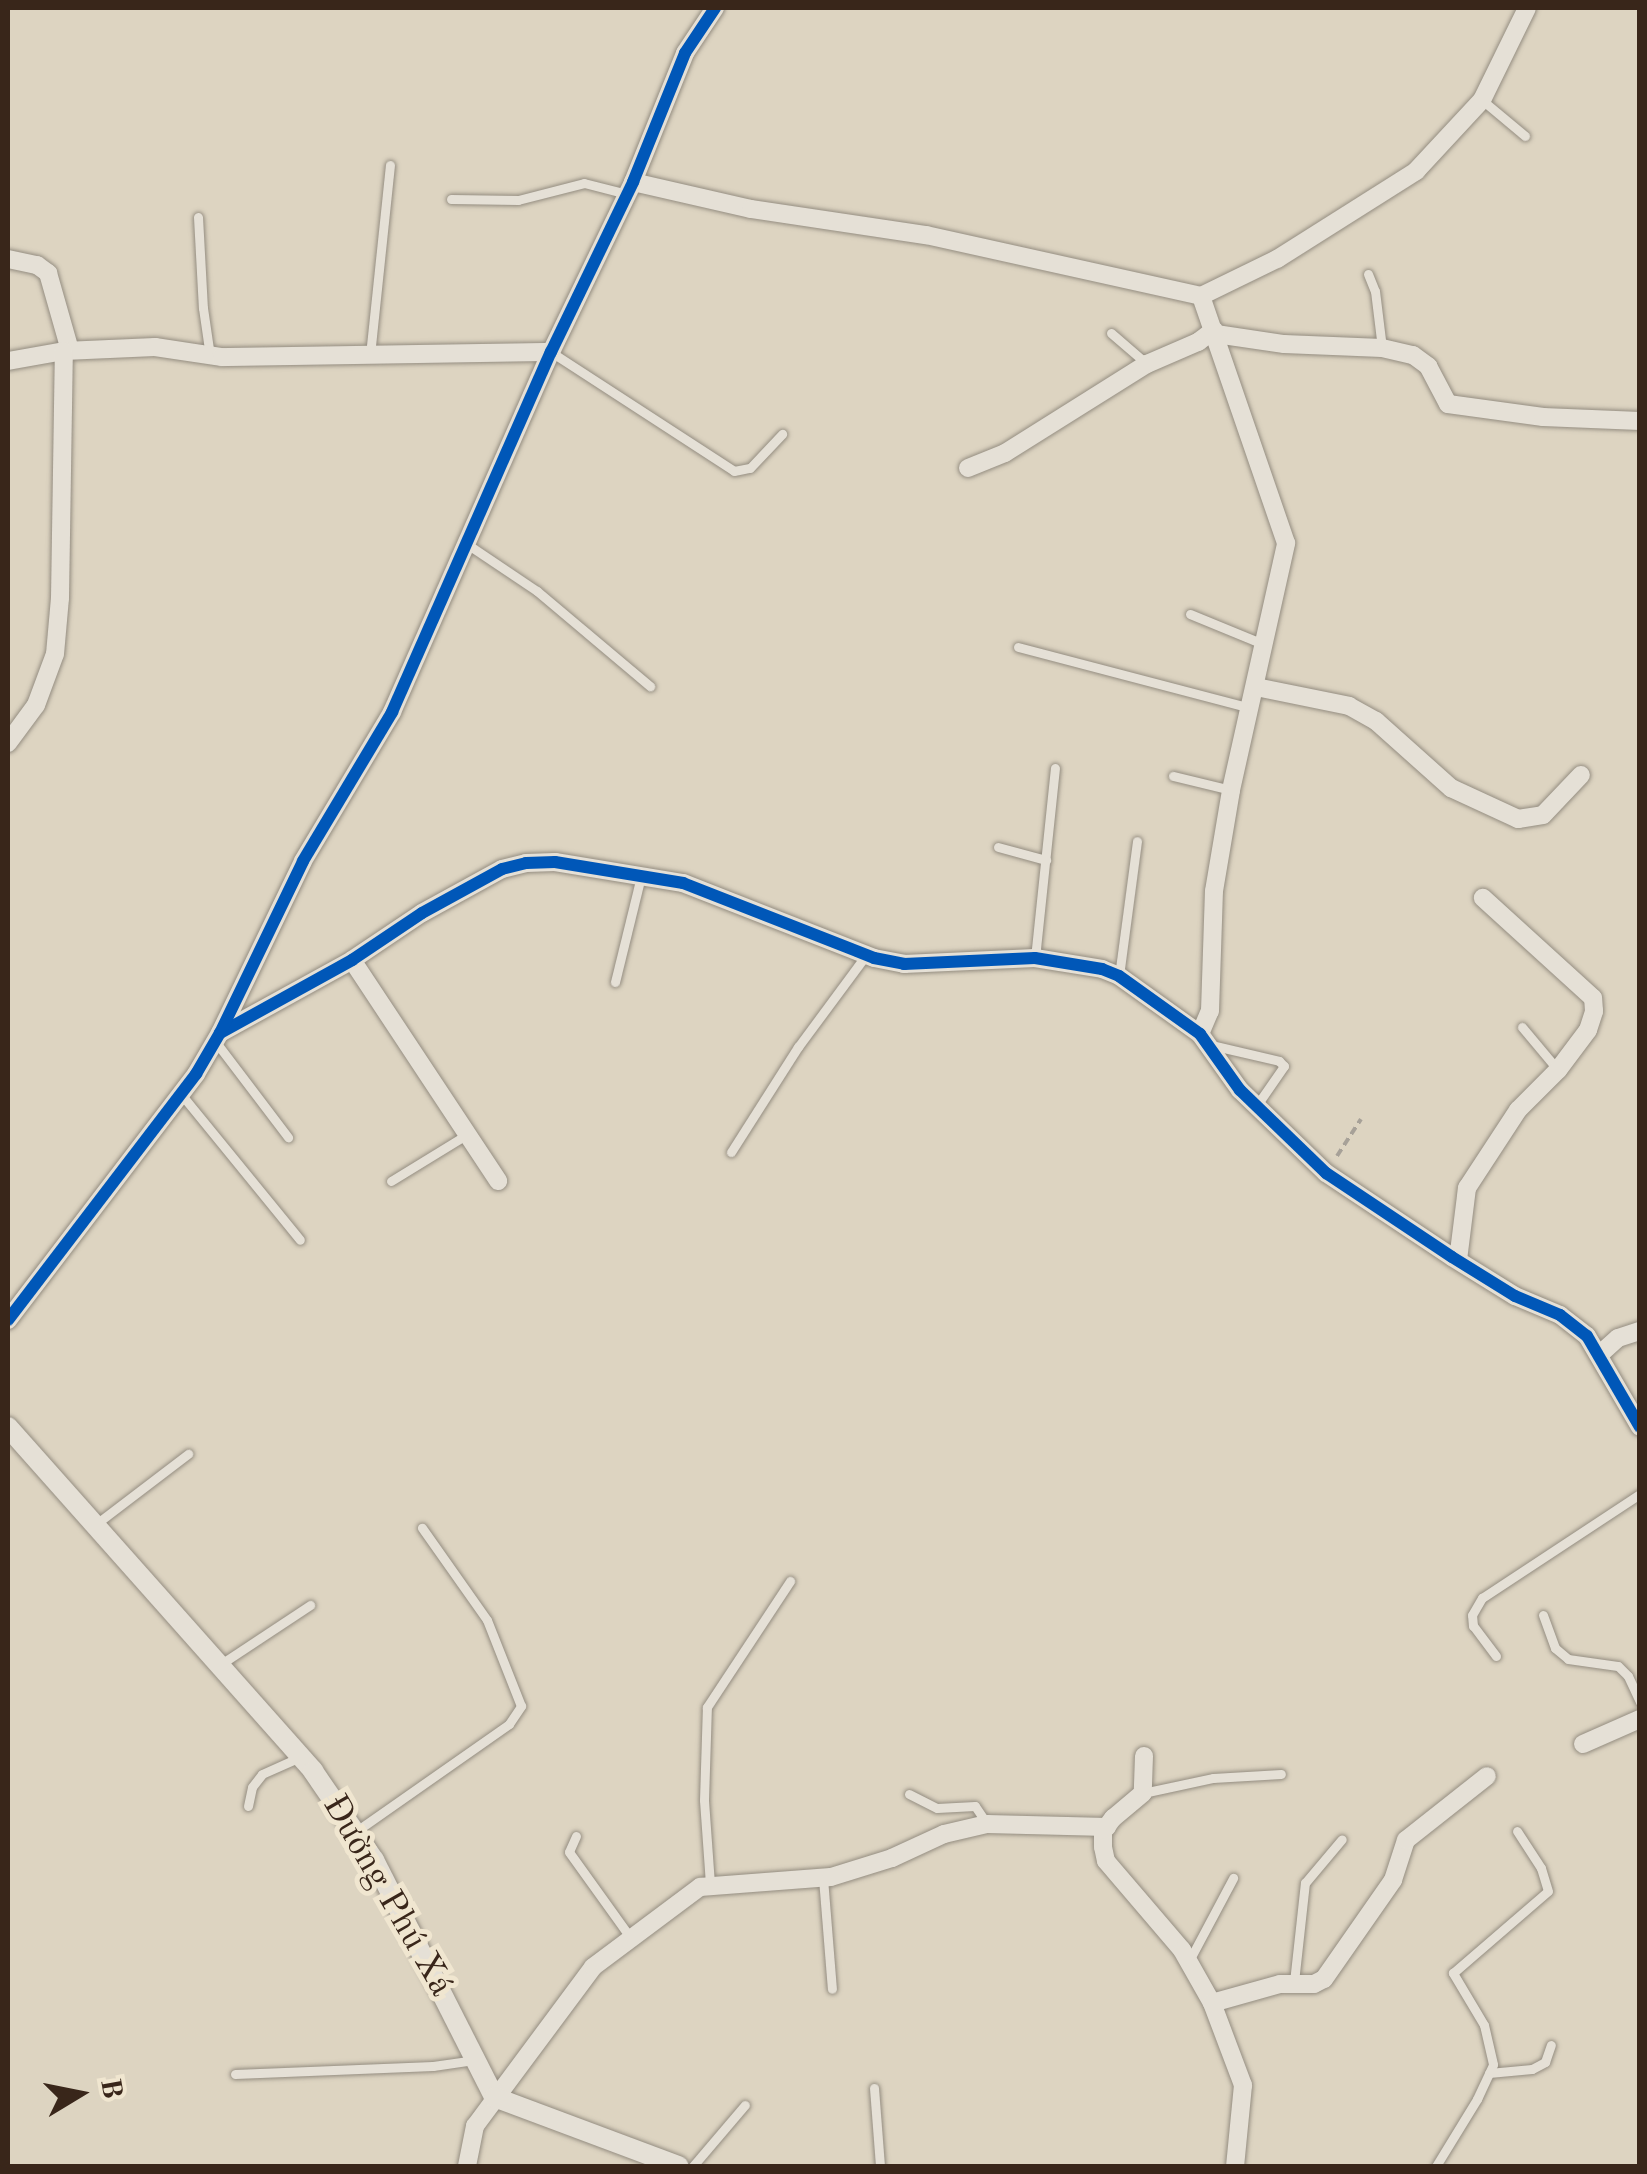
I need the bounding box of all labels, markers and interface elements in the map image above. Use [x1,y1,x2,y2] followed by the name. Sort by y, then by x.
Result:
[312,1788,462,2004] street label: Đường Phú Xá
[30,2044,130,2144] north arrow
[94,2077,125,2101] text: B

